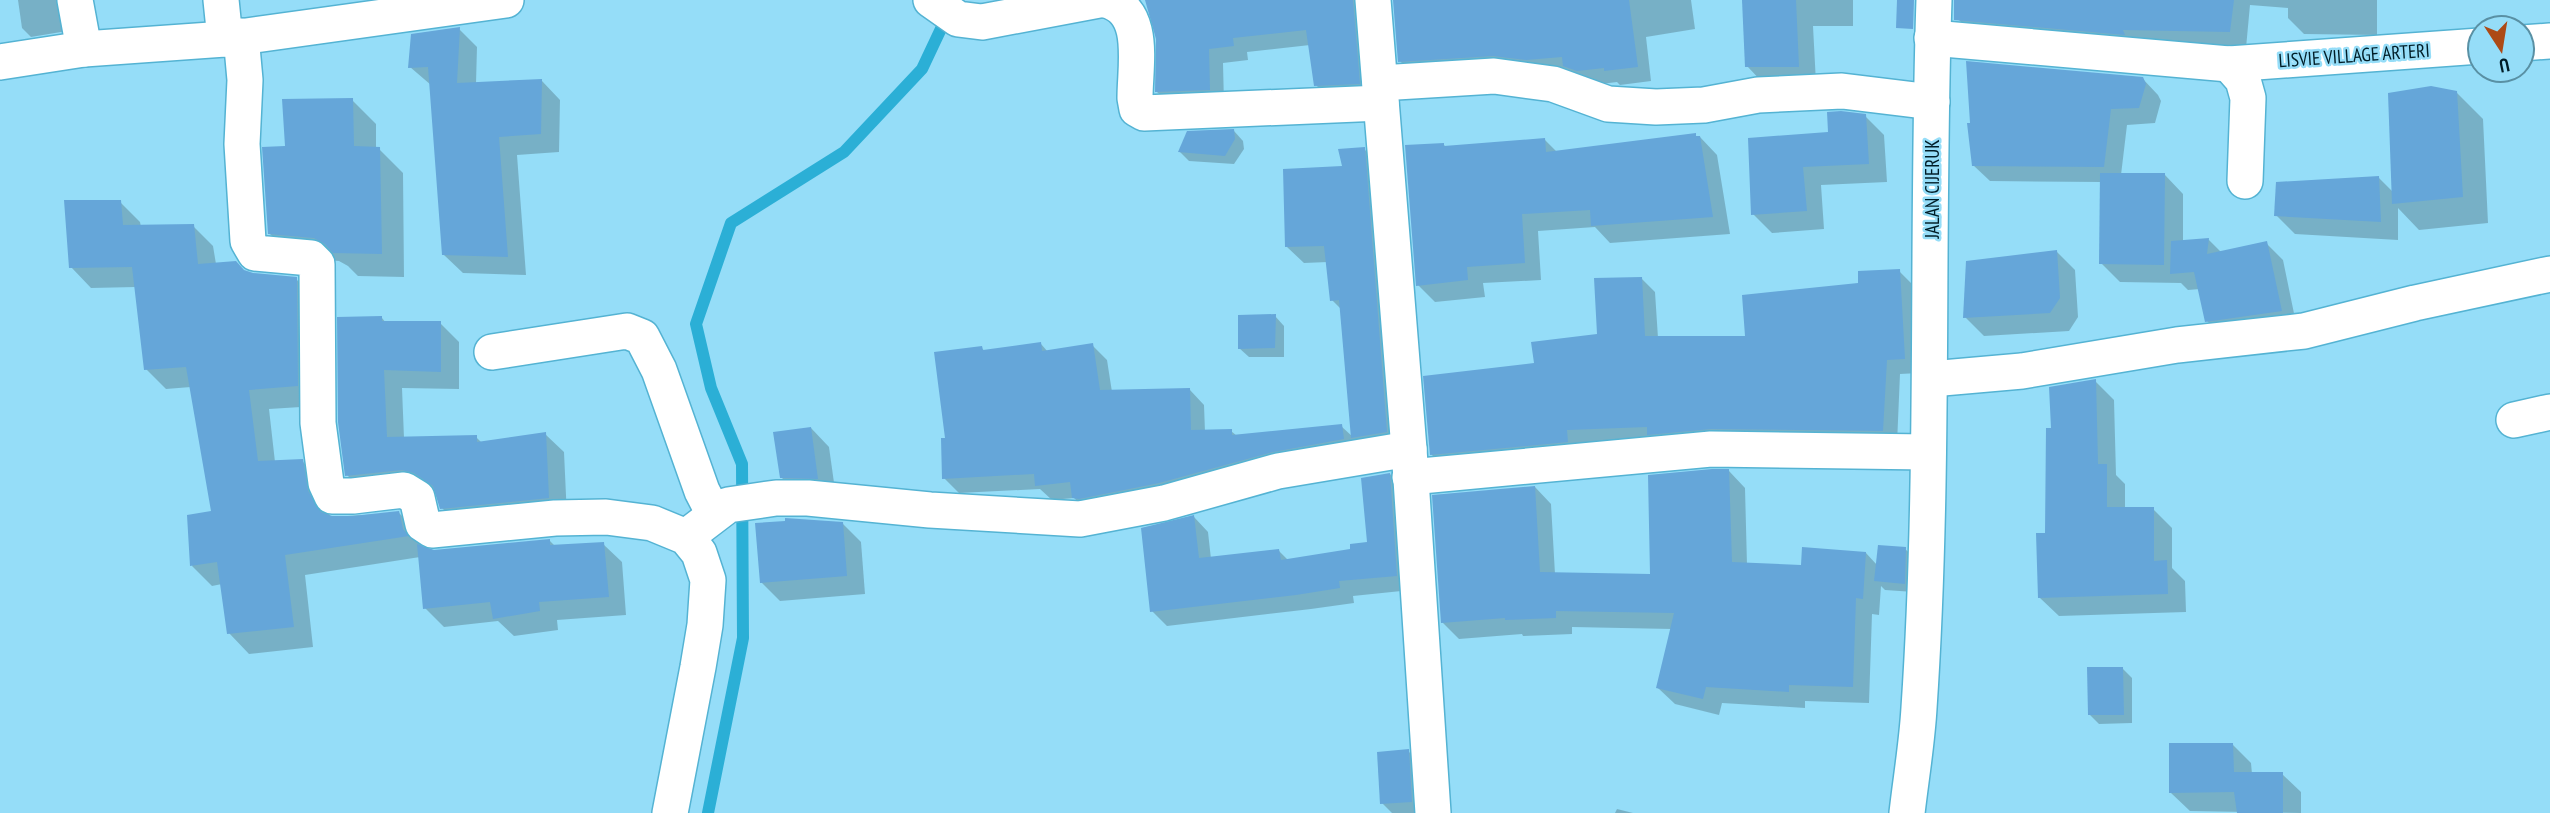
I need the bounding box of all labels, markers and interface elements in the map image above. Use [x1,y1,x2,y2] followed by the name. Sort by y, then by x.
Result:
[2466,14,2536,84] north arrow
[2278,38,2430,72] street label: LISVIE VILLAGE ARTERI
[2497,53,2512,78] text: U
[1920,139,1944,240] street label: JALAN CIJERUK

